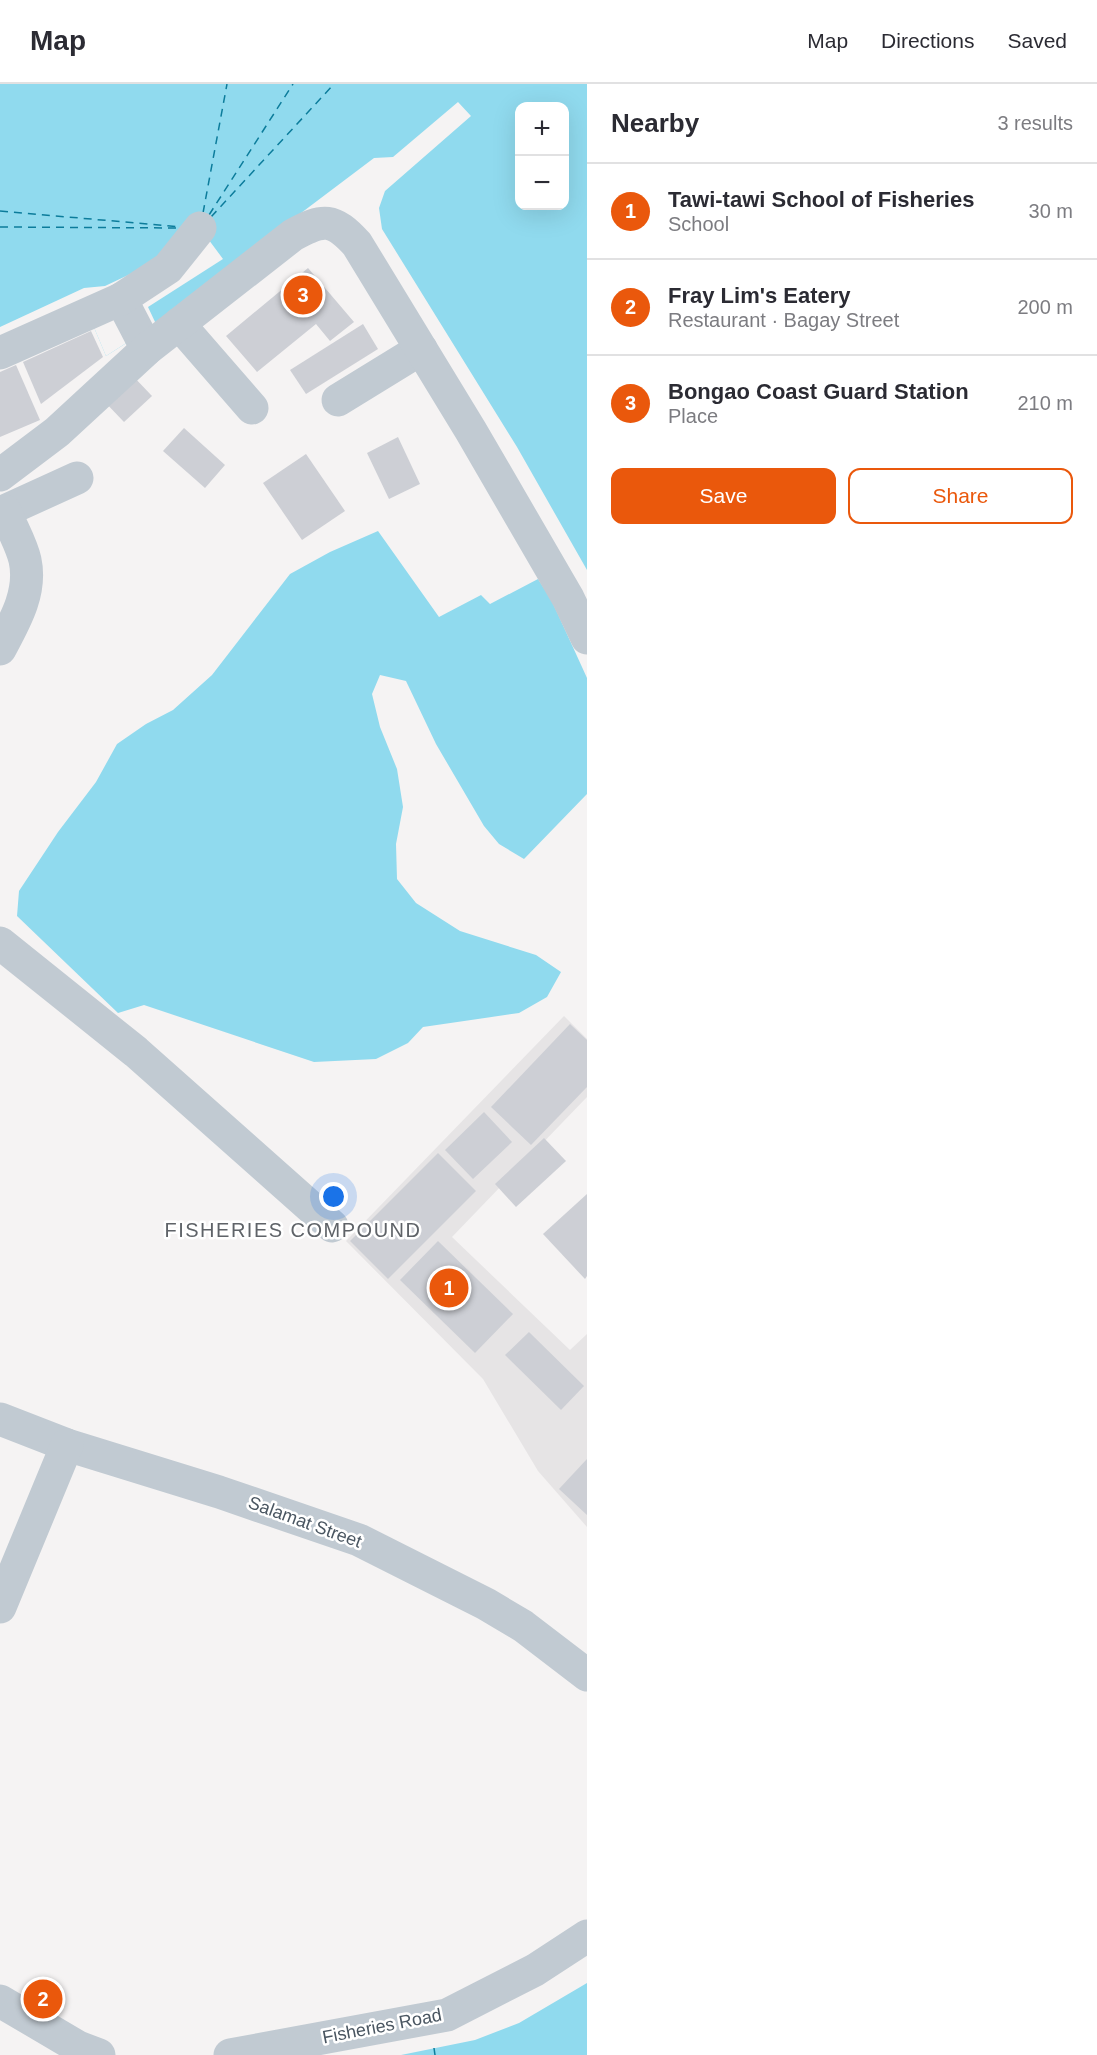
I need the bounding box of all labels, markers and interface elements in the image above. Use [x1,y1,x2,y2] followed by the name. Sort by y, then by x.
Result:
[30,25,86,56] text: Map
[807,29,848,52] text: Map
[881,29,974,52] text: Directions
[1007,29,1067,52] text: Saved
[515,102,569,210] map controls
[515,102,569,156] button: +
[611,108,699,138] text: Nearby
[997,112,1073,134] text: 3 results
[515,156,569,210] button: −
[668,187,974,212] text: Tawi-tawi School of Fisheries
[625,200,636,222] text: 1
[1029,200,1073,222] text: 30 m
[668,213,729,235] text: School
[284,272,322,318] pin: 3
[668,283,851,308] text: Fray Lim's Eatery
[625,296,636,318] text: 2
[1017,296,1073,318] text: 200 m
[668,309,899,331] text: Restaurant · Bagay Street
[668,379,969,404] text: Bongao Coast Guard Station
[625,392,636,414] text: 3
[1017,392,1073,414] text: 210 m
[668,405,718,427] text: Place
[611,468,836,524] button: Save
[848,468,1073,524] button: Share
[319,1182,348,1211] your location
[164,1219,422,1241] district label: FISHERIES COMPOUND
[430,1266,468,1310] pin: 1
[246,1492,364,1552] street label: Salamat Street
[24,1976,63,2022] pin: 2
[321,2005,443,2047] street label: Fisheries Road

